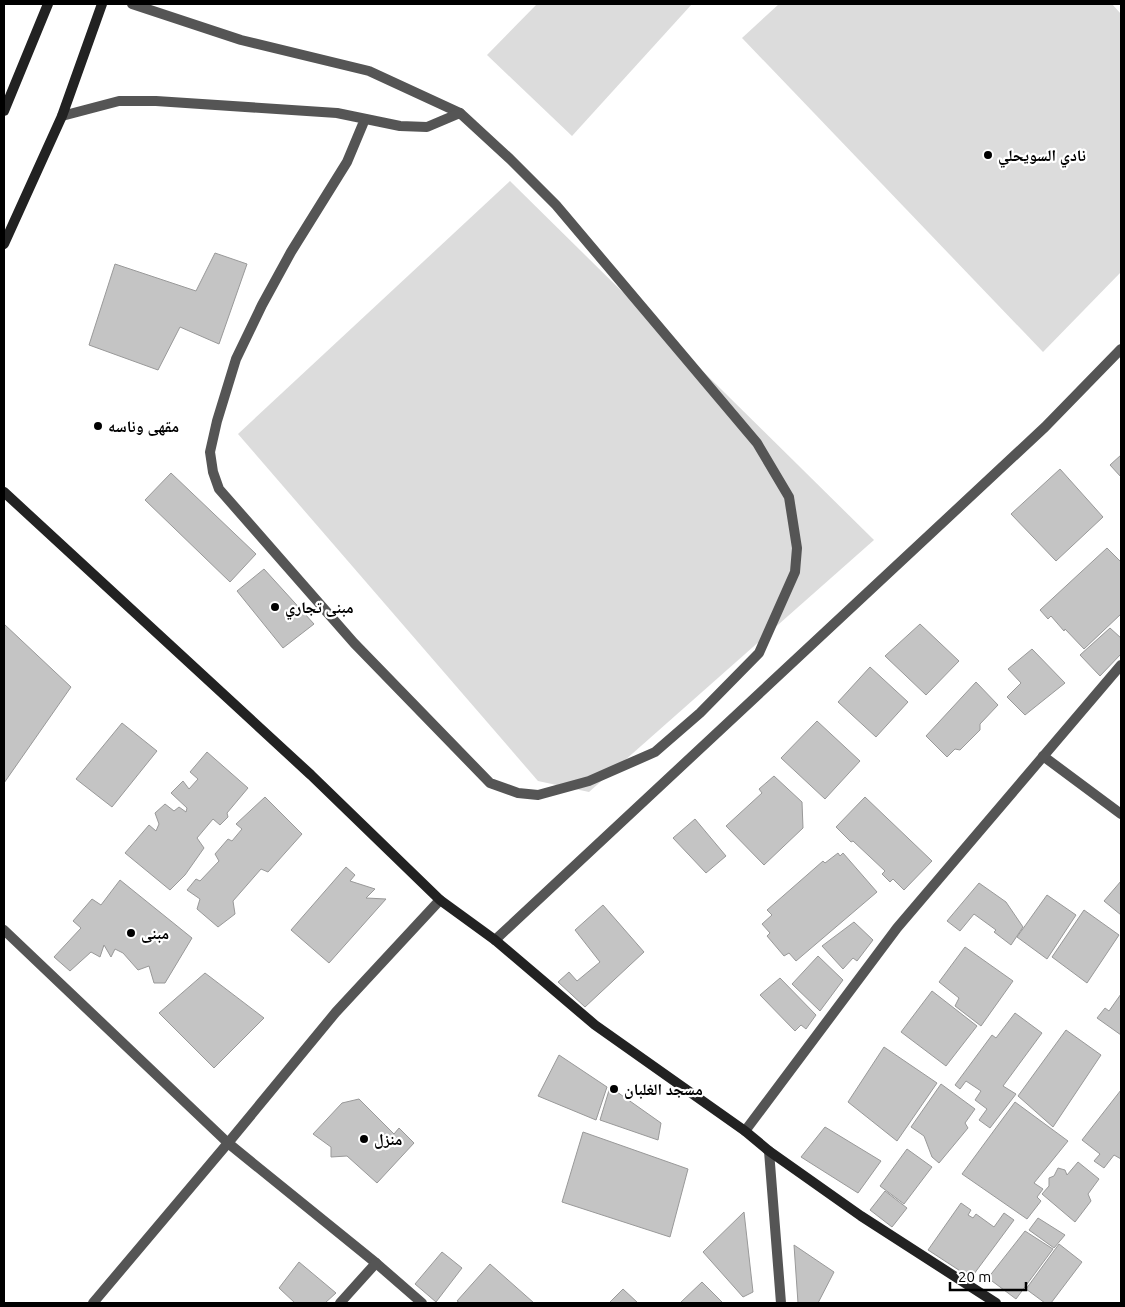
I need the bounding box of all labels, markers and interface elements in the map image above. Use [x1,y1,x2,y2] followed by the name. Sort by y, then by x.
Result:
[998,146,1086,168] place label: نادي السويحلي
[982,149,994,161] marker: نادي السويحلي
[108,417,179,436] place label: مقهى وناسه
[92,420,104,432] marker: مقهى وناسه
[285,598,354,620] place label: مبنى تجاري
[269,601,281,613] marker: مبنى تجاري
[141,924,169,943] place label: مبنى
[125,927,137,939] marker: مبنى
[624,1080,703,1099] place label: مسجد الغلبان
[608,1083,620,1095] marker: مسجد الغلبان
[374,1130,402,1149] place label: منزل
[358,1133,370,1145] marker: منزل
[950,1260,1026,1292] scale bar
[958,1268,991,1285] text: 20 m

